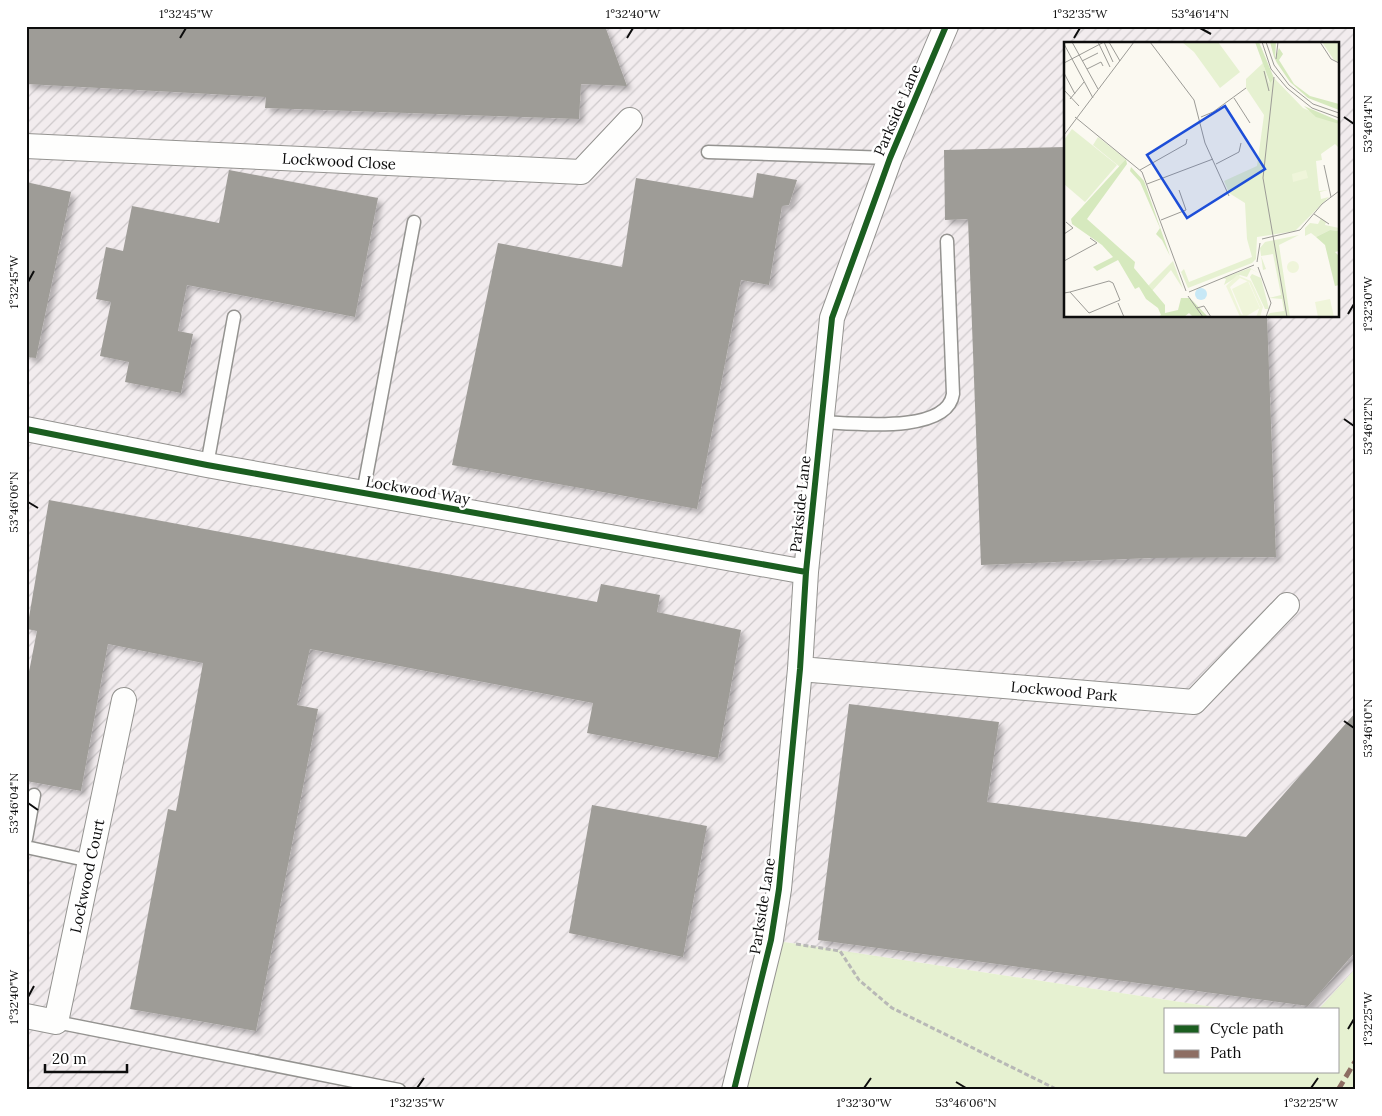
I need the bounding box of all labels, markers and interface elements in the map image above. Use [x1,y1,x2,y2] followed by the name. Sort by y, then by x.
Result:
[159,6,214,21] text: 1°32'45"W
[606,6,661,21] text: 1°32'40"W
[1053,6,1108,21] text: 1°32'35"W
[1171,6,1229,21] text: 53°46'14"N
[1064,42,1340,318] inset map
[869,61,925,159] street label: Parkside Lane
[1360,95,1375,153] text: 53°46'14"N
[281,149,397,173] street label: Lockwood Close
[6,254,21,309] text: 1°32'45"W
[1360,275,1375,332] text: 1°32'30"W
[1360,397,1375,455] text: 53°46'12"N
[785,455,815,553] street label: Parkside Lane
[6,471,21,533] text: 53°46'06"N
[364,471,472,509] street label: Lockwood Way
[1010,677,1118,705] street label: Lockwood Park
[1360,699,1375,757] text: 53°46'10"N
[6,773,21,833] text: 53°46'04"N
[66,817,108,935] street label: Lockwood Court
[745,856,779,956] street label: Parkside Lane
[6,969,21,1024] text: 1°32'40"W
[1360,991,1375,1046] text: 1°32'25"W
[1164,1008,1340,1074] legend
[1210,1019,1284,1038] text: Cycle path
[45,1041,128,1073] scale bar
[1210,1043,1241,1062] text: Path
[52,1049,87,1068] text: 20 m
[390,1095,445,1110] text: 1°32'35"W
[836,1095,893,1110] text: 1°32'30"W
[935,1095,997,1110] text: 53°46'06"N
[1284,1095,1339,1110] text: 1°32'25"W

